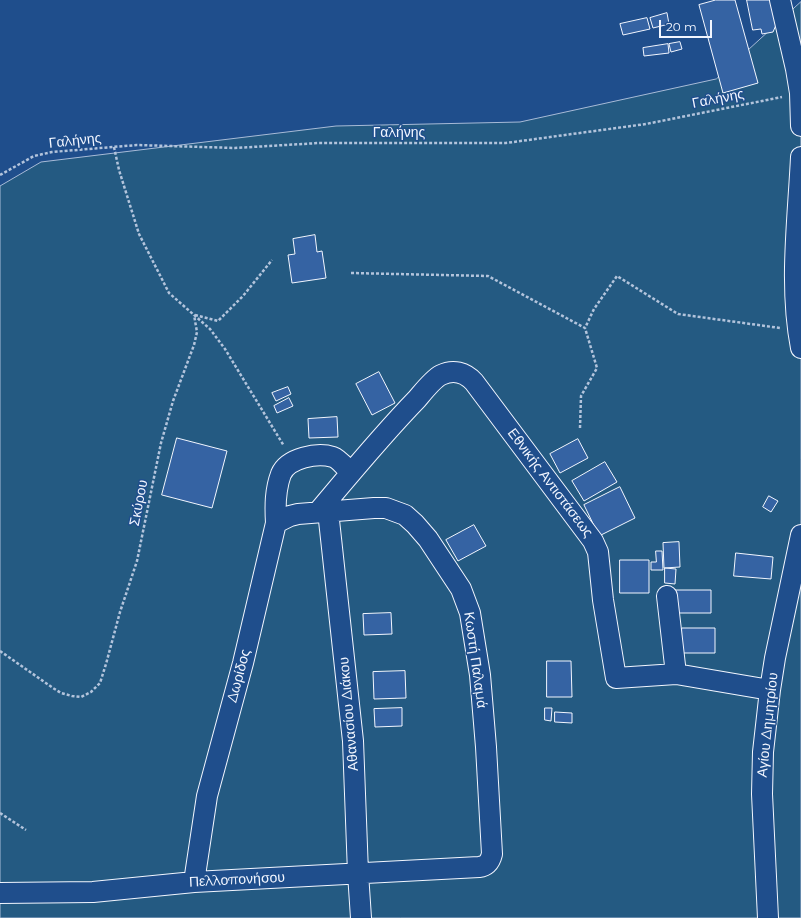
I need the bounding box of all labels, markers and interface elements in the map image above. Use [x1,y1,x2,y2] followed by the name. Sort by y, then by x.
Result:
[661,12,714,38] scale bar
[666,19,697,34] text: 20 m
[691,86,745,112] street label: Γαλήνης
[373,125,425,141] street label: Γαλήνης
[48,130,102,152] street label: Γαλήνης
[504,425,596,541] street label: Εθνικής Αντιστάσεως
[126,478,152,528] street label: Σκύρου
[460,611,490,709] street label: Κωστή Παλαμά
[224,648,254,704] street label: Δωρίδος
[336,656,362,772] street label: Αθανασίου Διάκου
[754,672,782,778] street label: Αγίου Δημητρίου
[189,869,285,891] street label: Πελλοπονήσου

